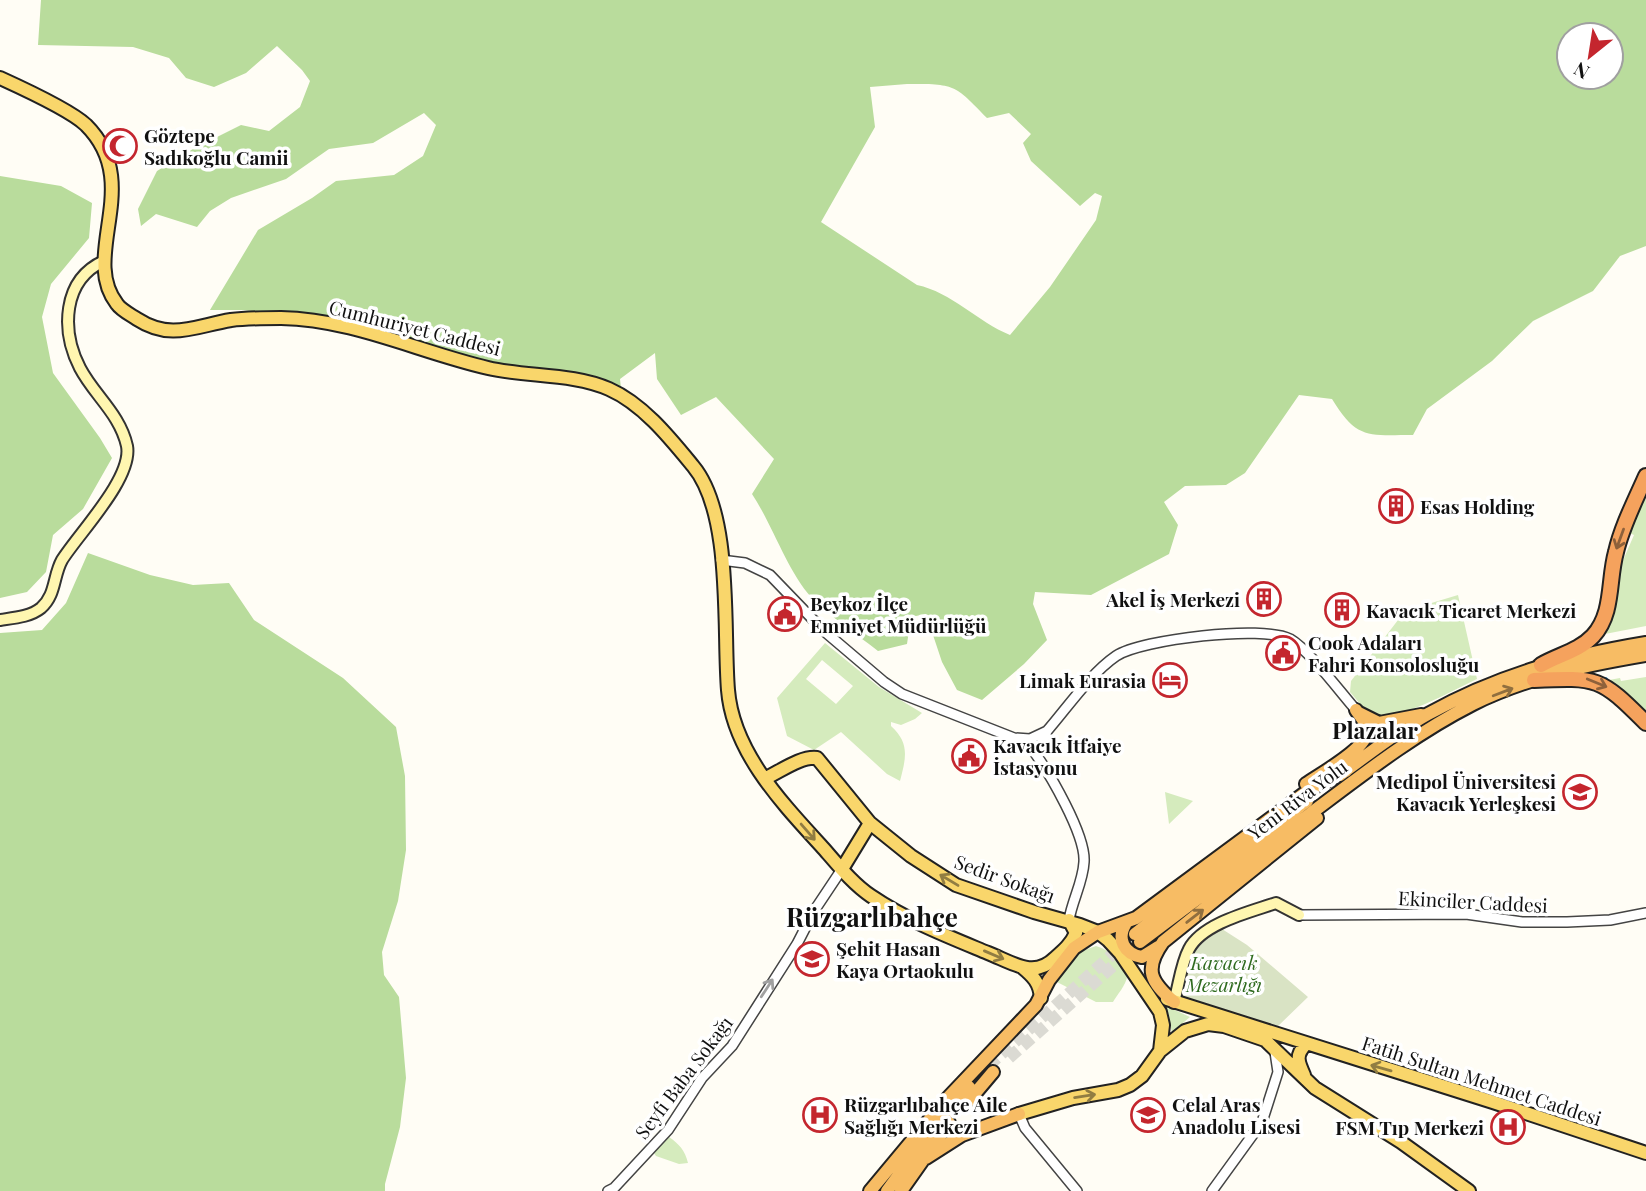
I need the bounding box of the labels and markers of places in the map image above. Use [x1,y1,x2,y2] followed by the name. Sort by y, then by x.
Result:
[144,122,288,170] place label: Göztepe Sadıkoğlu Camii
[101,127,139,165] mosque icon: Göztepe Sadıkoğlu Camii
[1377,487,1415,525] building icon: Esas Holding
[1420,493,1535,519] place label: Esas Holding
[1245,580,1283,618] building icon: Akel İş Merkezi
[1105,586,1240,612] place label: Akel İş Merkezi
[810,590,987,638] place label: Beykoz İlçe Emniyet Müdürlüğü
[1323,591,1361,629] building icon: Kavacık Ticaret Merkezi
[766,595,804,633] public building icon: Beykoz İlçe Emniyet Müdürlüğü
[1366,597,1576,623] place label: Kavacık Ticaret Merkezi
[1308,629,1480,677] place label: Cook Adaları Fahri Konsolosluğu
[1264,634,1302,672] public building icon: Cook Adaları Fahri Konsolosluğu
[1151,661,1189,699] hotel icon: Limak Eurasia
[1019,667,1146,693] place label: Limak Eurasia
[993,732,1122,780] place label: Kavacık İtfaiye İstasyonu
[950,737,988,775] public building icon: Kavacık İtfaiye İstasyonu
[1376,768,1556,816] place label: Medipol Üniversitesi Kavacık Yerleşkesi
[1561,773,1599,811] school or university icon: Medipol Üniversitesi Kavacık Yerleşkesi
[836,935,975,983] place label: Şehit Hasan Kaya Ortaokulu
[793,940,831,978] school or university icon: Şehit Hasan Kaya Ortaokulu
[844,1091,1007,1139] place label: Rüzgarlıbahçe Aile Sağlığı Merkezi
[1171,1091,1301,1139] place label: Celal Aras Anadolu Lisesi
[801,1096,839,1134] hospital icon: Rüzgarlıbahçe Aile Sağlığı Merkezi
[1129,1096,1167,1134] school or university icon: Celal Aras Anadolu Lisesi
[1489,1108,1527,1146] hospital icon: FSM Tıp Merkezi
[1335,1114,1484,1140] place label: FSM Tıp Merkezi

